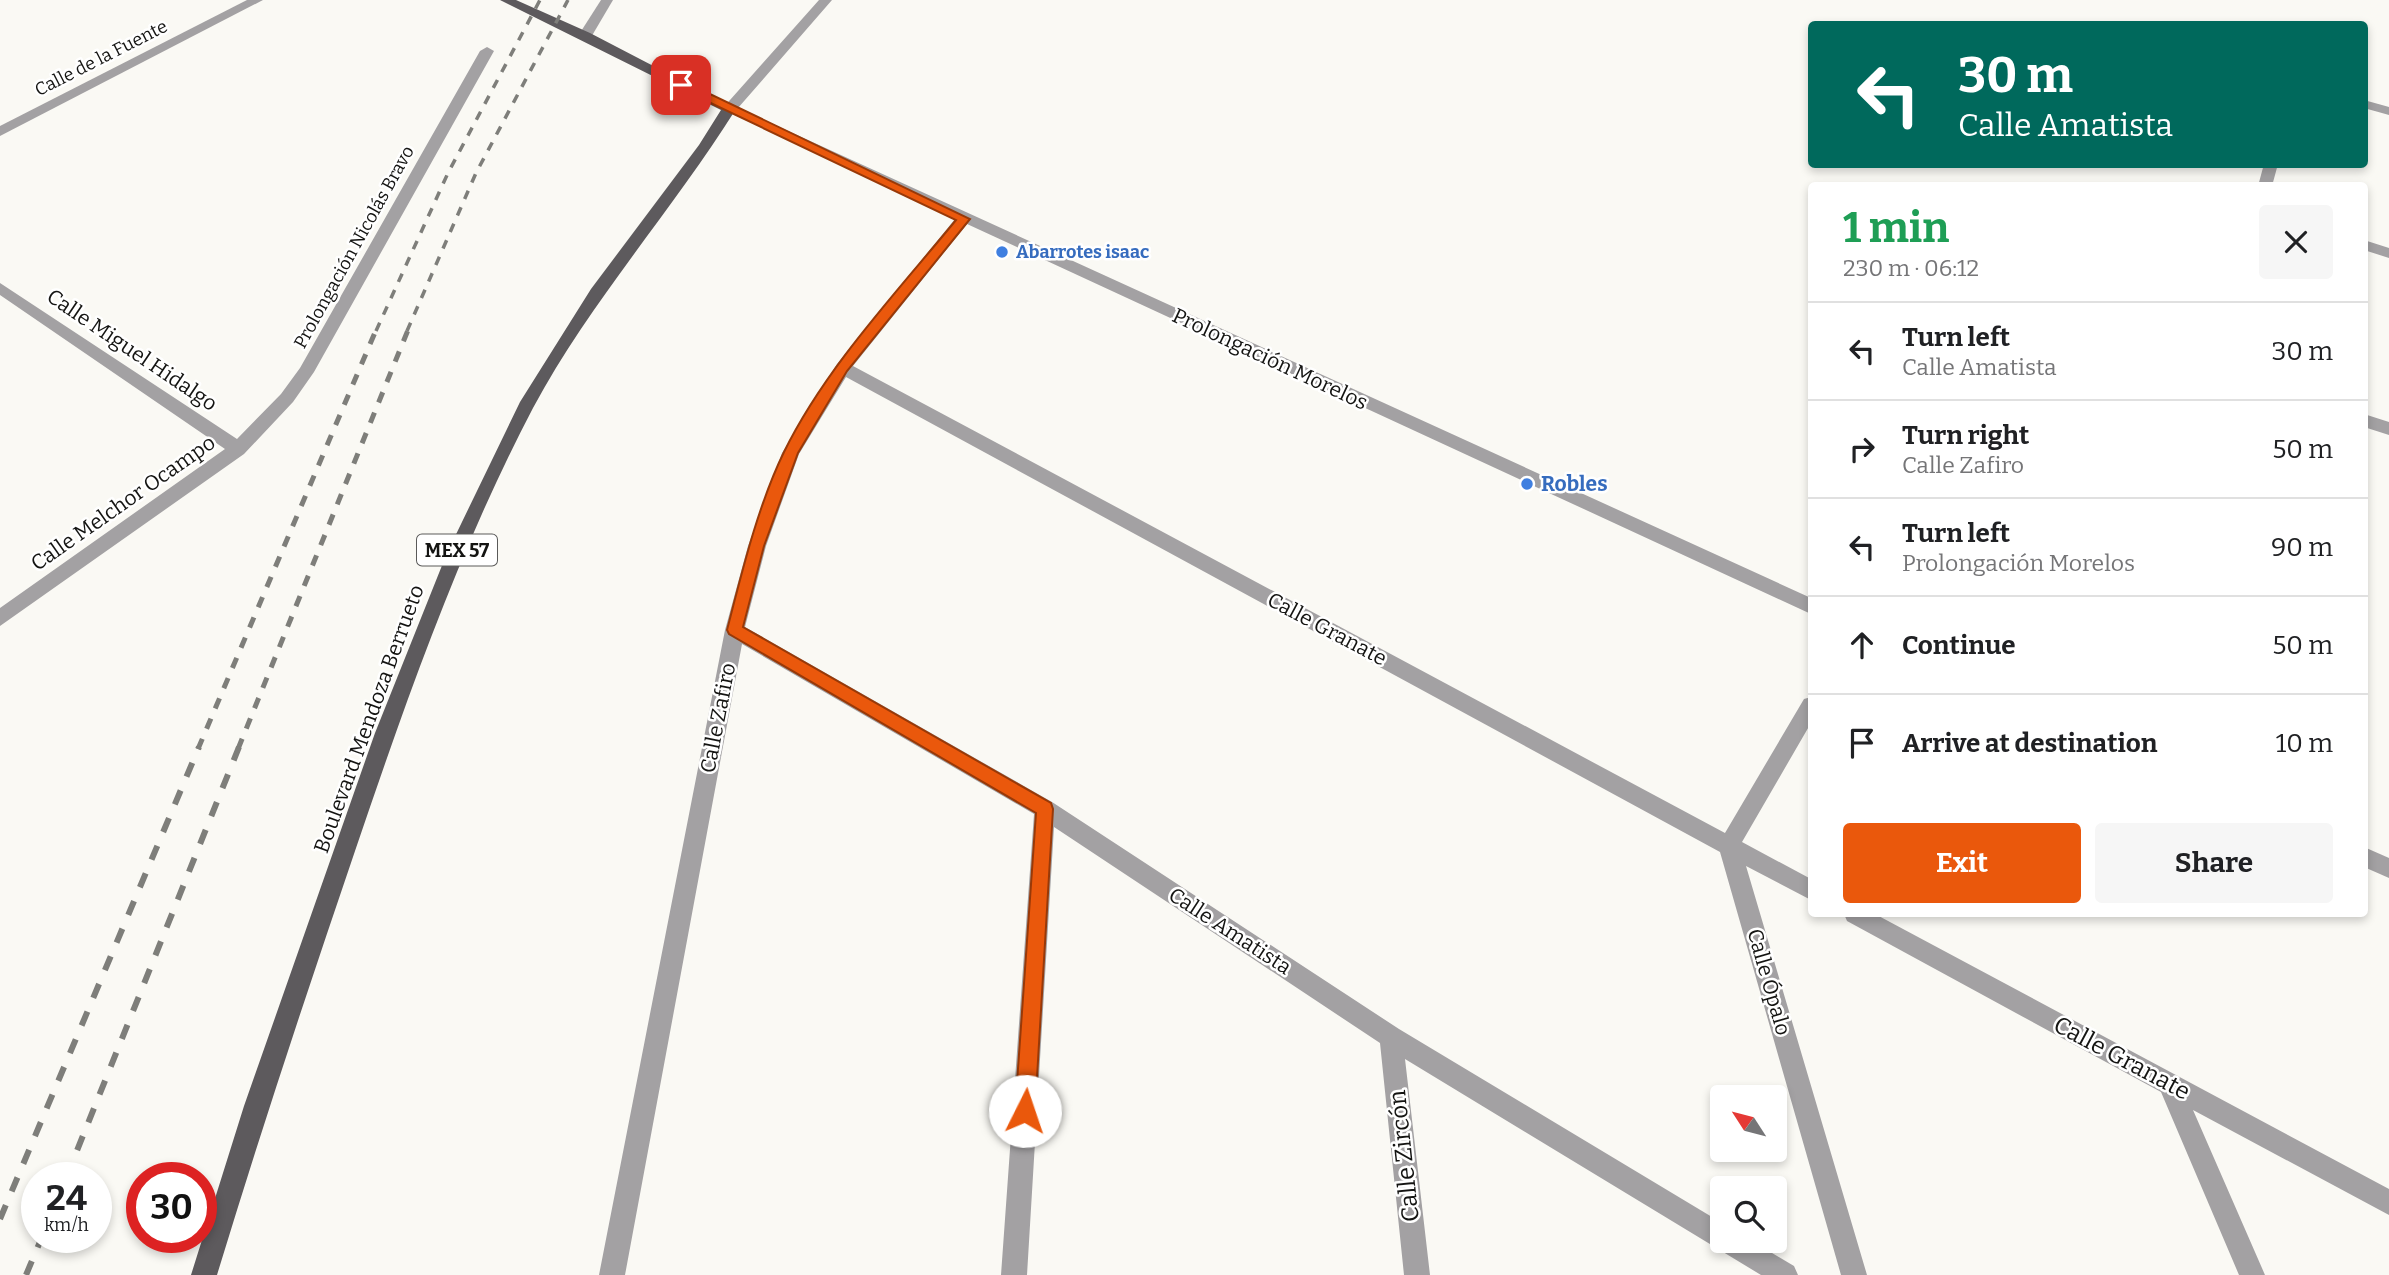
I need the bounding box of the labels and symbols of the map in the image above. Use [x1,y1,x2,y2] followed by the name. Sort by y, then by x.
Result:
[31,15,171,101] street label: Calle de la Fuente
[651,55,711,115] pin
[289,142,419,352] street label: Prolongación Nicolás Bravo
[1016,241,1149,263] place label: Abarrotes isaac
[994,244,1010,260] marker: Abarrotes isaac
[42,283,222,417] street label: Calle Miguel Hidalgo
[1168,302,1372,416] street label: Prolongación Morelos
[26,429,220,577] street label: Calle Melchor Ocampo
[1541,471,1608,497] place label: Robles
[1519,476,1535,492] marker: Robles
[417,534,497,566] road number: MEX 57
[308,581,430,857] street label: Boulevard Mendoza Berrueto
[1263,587,1391,671] street label: Calle Granate
[695,661,741,775] street label: Calle Zafiro
[1164,882,1297,981] street label: Calle Amatista
[1741,926,1797,1038] street label: Calle Ópalo
[2049,1010,2195,1106] street label: Calle Granate
[988,1074,1062,1148] position arrow
[1710,1085,1787,1162] north arrow
[1383,1089,1425,1223] street label: Calle Zircón
[126,1162,217,1253] speed limit sign: 30

